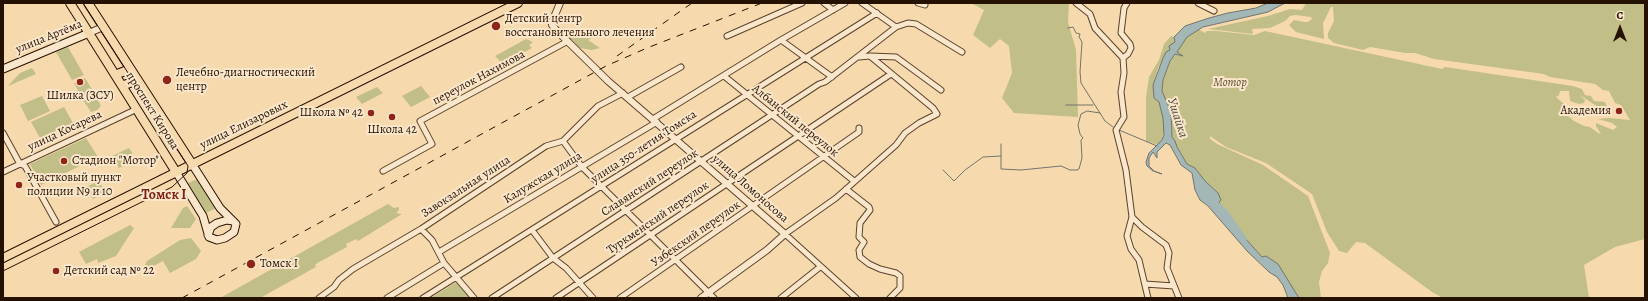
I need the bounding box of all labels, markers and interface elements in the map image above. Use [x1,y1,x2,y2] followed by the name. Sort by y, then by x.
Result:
[1600,8,1640,48] north arrow
[1617,8,1623,23] text: С
[505,12,655,40] place label: Детский центр восстановительного лечения
[14,17,84,57] street label: улица Артёма
[490,20,502,32] marker: Детский центр восстановительного лечения
[430,48,528,108] street label: переулок Нахимова
[176,66,315,94] place label: Лечебно-диагностический центр
[122,69,182,153] street label: проспект Кирова
[161,74,173,86] marker: Лечебно-диагностический центр
[1213,76,1247,90] park label: Мотор
[75,77,85,87] marker: Шилка (ЗСУ)
[749,82,841,160] street label: Албанский переулок
[47,89,113,103] place label: Шилка (ЗСУ)
[1163,96,1191,140] water label: Ушайка
[198,98,290,152] street label: улица Елизаровых
[1560,104,1611,118] place label: Академия
[299,106,363,120] place label: Школа № 42
[1614,106,1624,116] marker: Академия
[26,108,104,154] street label: улица Косарева
[366,108,376,118] marker: Школа № 42
[589,108,699,186] street label: улица 350-летия Томска
[387,112,397,122] marker: Школа 42
[367,123,417,137] place label: Школа 42
[599,146,701,220] street label: Славянский переулок
[501,149,585,207] street label: Калужская улица
[709,152,791,226] street label: улица Ломоносова
[419,153,513,221] street label: Завокзальная улица
[72,154,159,168] place label: Стадион "Мотор"
[59,156,69,166] marker: Стадион "Мотор"
[27,171,121,199] place label: Участковый пункт полиции N9 и 10
[604,178,712,258] street label: Туркменский переулок
[14,180,24,190] marker: Участковый пункт полиции N9 и 10
[142,188,186,204] district label: Томск I
[649,198,743,270] street label: Узбекский переулок
[260,257,298,271] place label: Томск I
[245,258,257,270] marker: Томск I
[64,264,154,278] place label: Детский сад № 22
[51,266,61,276] marker: Детский сад № 22

